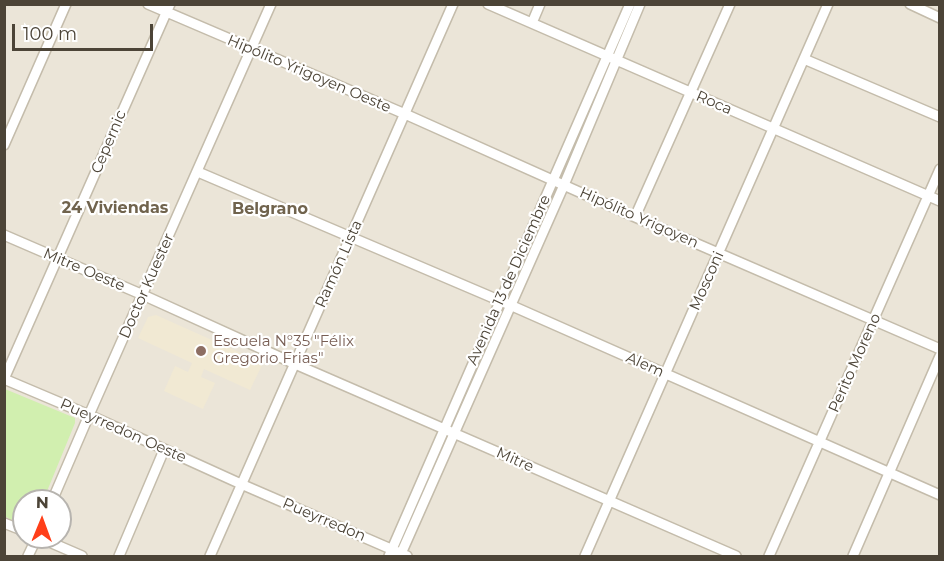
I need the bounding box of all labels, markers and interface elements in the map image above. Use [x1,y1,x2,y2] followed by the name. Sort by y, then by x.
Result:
[15,12,156,50] scale bar
[23,23,77,45] text: 100 m
[224,31,394,117] street label: Hipólito Yrigoyen Oeste
[693,87,735,119] street label: Roca
[88,108,130,176] street label: Cepernic
[577,184,701,252] street label: Hipólito Yrigoyen
[463,192,555,368] street label: Avenida 13 de Diciembre
[62,198,168,218] district label: 24 Viviendas
[232,199,308,219] district label: Belgrano
[312,217,366,311] street label: Ramón Lista
[116,231,178,341] street label: Doctor Kuester
[40,245,128,295] street label: Mitre Oeste
[686,249,728,313] street label: Mosconi
[825,311,885,415] street label: Perito Moreno
[213,333,354,368] place label: Escuela N°35 "Félix Gregorio Frias"
[194,344,208,358] marker: Escuela N°35 "Félix Gregorio Frias"
[623,349,667,381] street label: Alem
[57,395,189,467] street label: Pueyrredon Oeste
[493,444,537,476] street label: Mitre
[12,489,72,549] north arrow
[36,493,49,512] text: N
[280,494,368,546] street label: Pueyrredon

